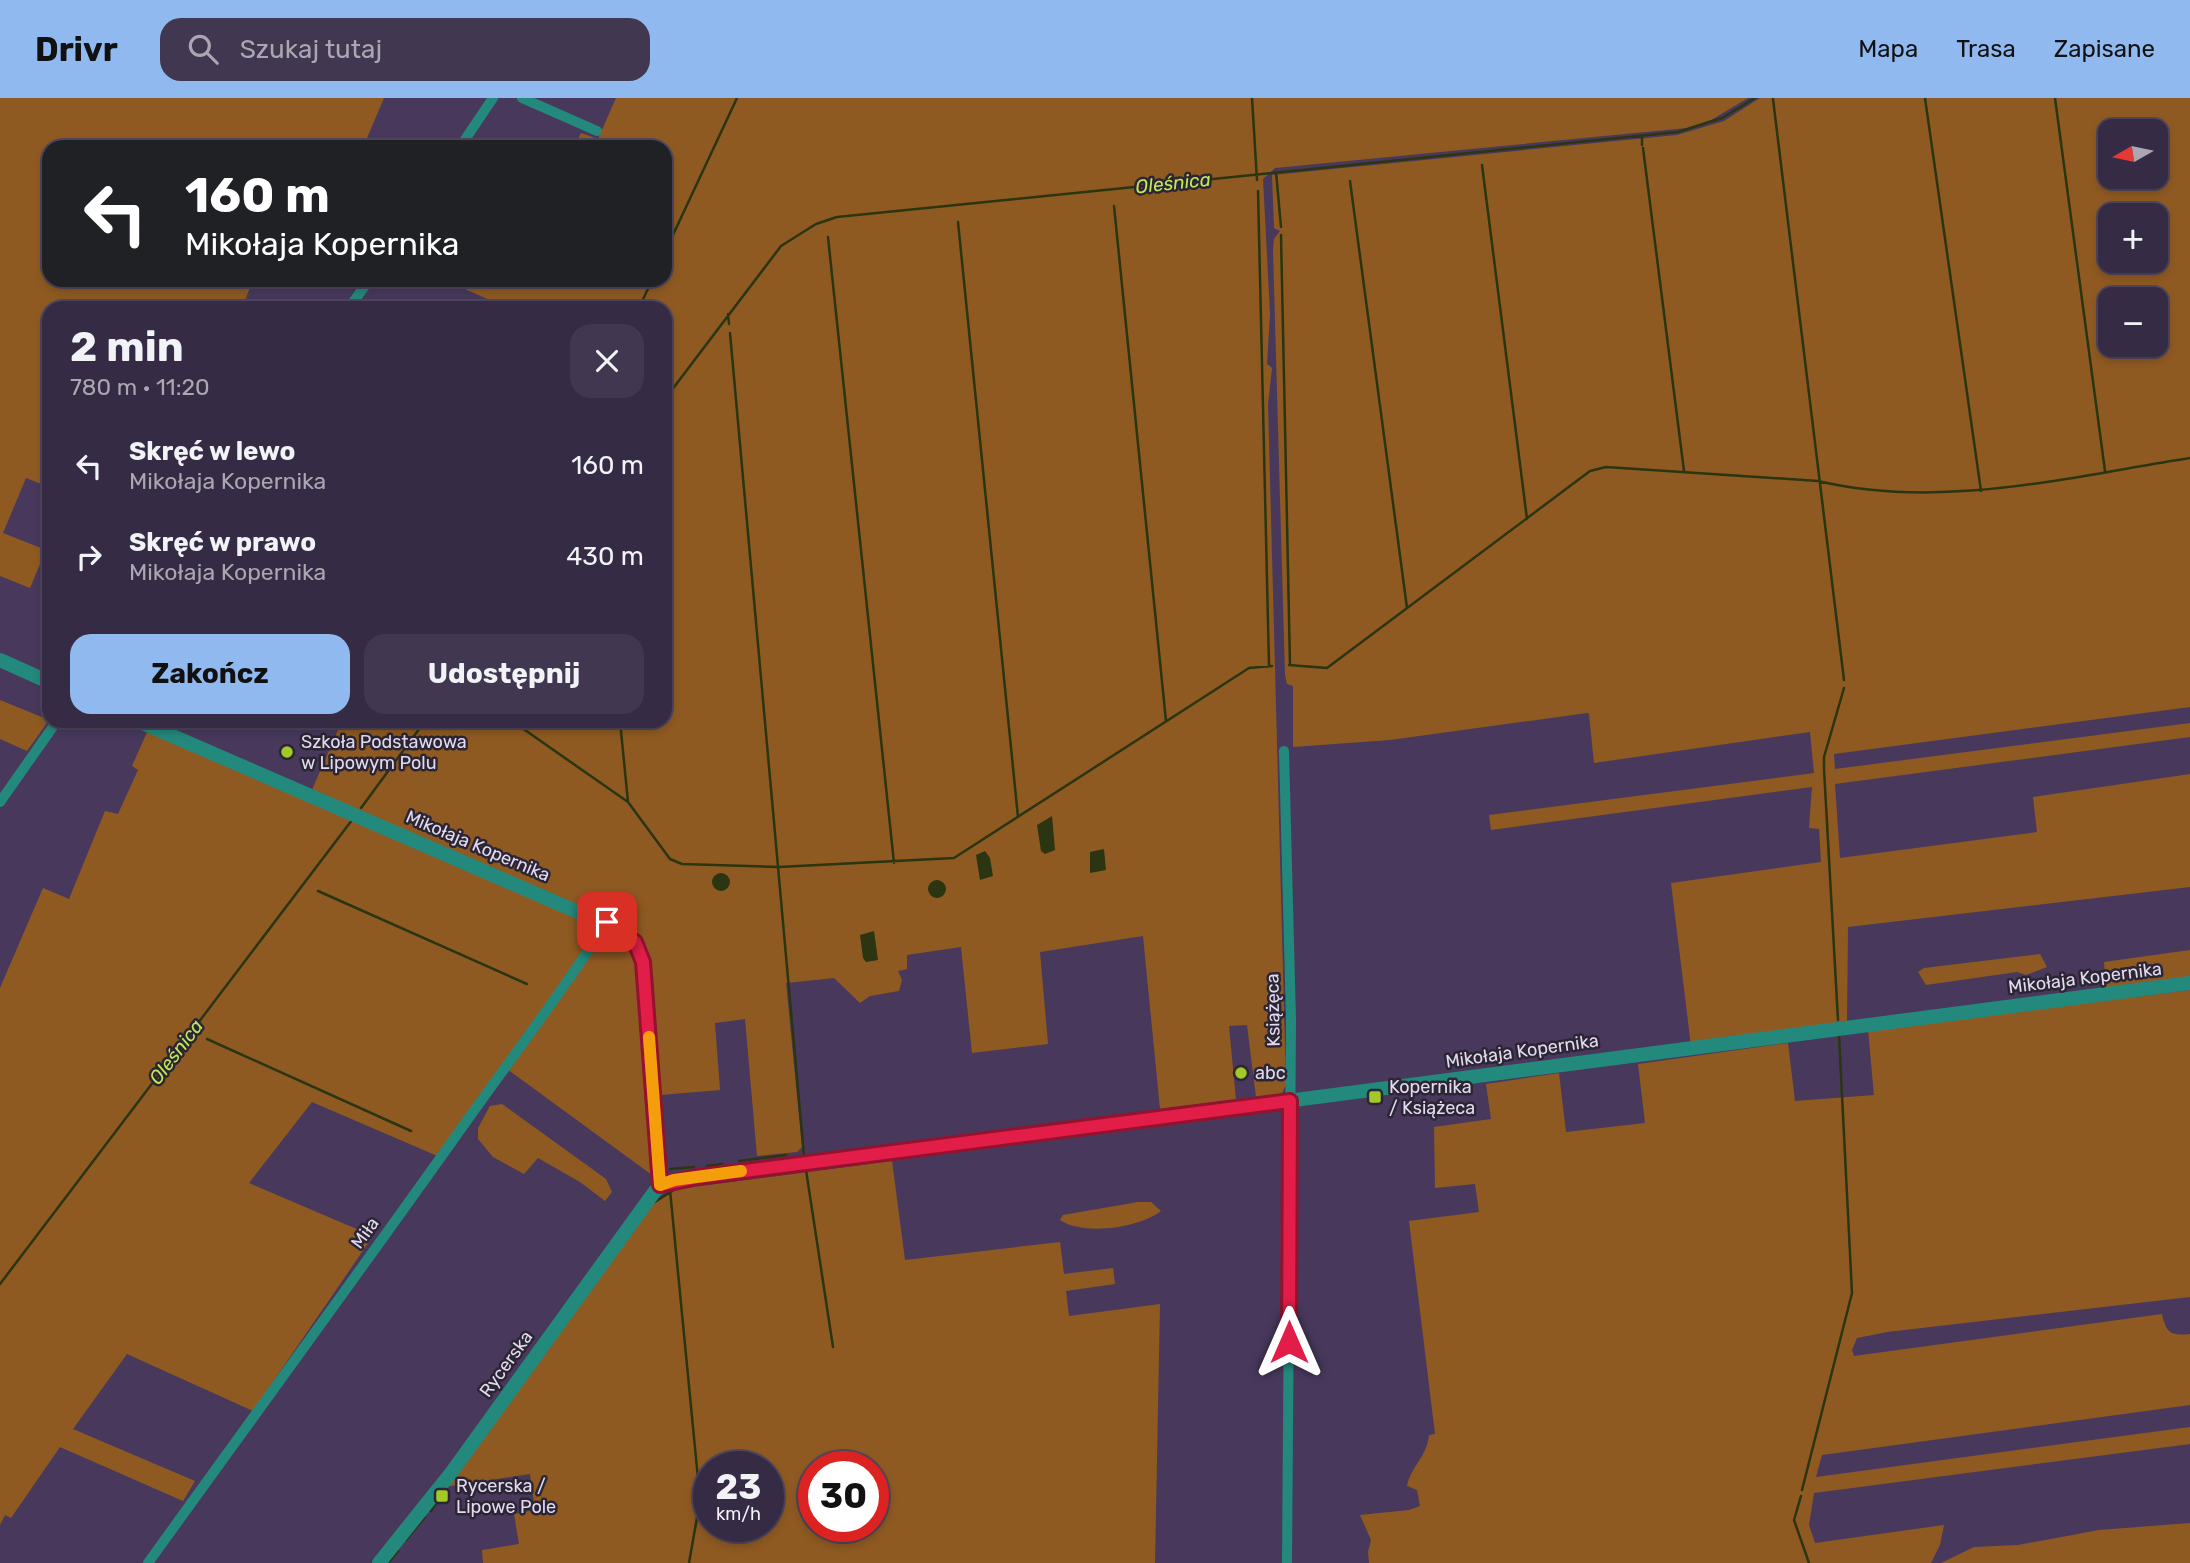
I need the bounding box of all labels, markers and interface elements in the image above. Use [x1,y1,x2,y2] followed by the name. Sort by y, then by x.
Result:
[160,18,650,81] search box
[35,30,118,69] text: Drivr
[184,30,222,68] icon: search
[240,34,382,65] text: Szukaj tutaj
[1858,35,1918,63] text: Mapa
[1956,35,2016,63] text: Trasa
[2054,35,2155,63] text: Zapisane
[2098,119,2168,189] north arrow
[2098,119,2168,357] map controls
[185,166,330,224] text: 160 m
[70,168,161,259] icon: left
[1134,168,1212,198] water label: Oleśnica
[2098,203,2168,273] button: +
[185,225,460,263] text: Mikołaja Kopernika
[2098,287,2168,357] button: −
[70,322,184,372] text: 2 min
[570,324,644,398] button: close
[70,373,210,401] text: 780 m · 11:20
[129,436,295,467] text: Skręć w lewo
[70,447,108,485] icon: left
[571,450,644,481] text: 160 m
[129,467,326,495] text: Mikołaja Kopernika
[129,527,316,558] text: Skręć w prawo
[70,538,108,576] icon: right
[566,541,644,572] text: 430 m
[129,558,326,586] text: Mikołaja Kopernika
[70,634,350,714] button: Zakończ
[364,634,644,714] button: Udostępnij
[301,731,467,774] place label: Szkoła Podstawowa w Lipowym Polu
[279,744,295,760] marker: Szkoła Podstawowa w Lipowym Polu
[403,806,553,886] street label: Mikołaja Kopernika
[577,892,637,952] pin
[588,903,626,941] icon: arrive
[2007,958,2163,998] street label: Mikołaja Kopernika
[1261,973,1285,1047] street label: Książęca
[144,1015,208,1089] water label: Oleśnica
[1444,1029,1600,1073] street label: Mikołaja Kopernika
[1255,1062,1286,1084] place label: abc
[1233,1065,1249,1081] marker: abc
[1389,1076,1475,1119] place label: Kopernika / Książeca
[1367,1089,1383,1105] marker: Kopernika / Książeca
[346,1213,384,1253] street label: Miła
[1252,1305,1326,1379] position arrow
[475,1327,537,1401] street label: Rycerska
[798,1451,889,1542] speed limit sign: 30
[716,1466,761,1508] text: 23
[456,1475,556,1518] place label: Rycerska / Lipowe Pole
[434,1488,450,1504] marker: Rycerska / Lipowe Pole
[716,1503,761,1525] text: km/h

